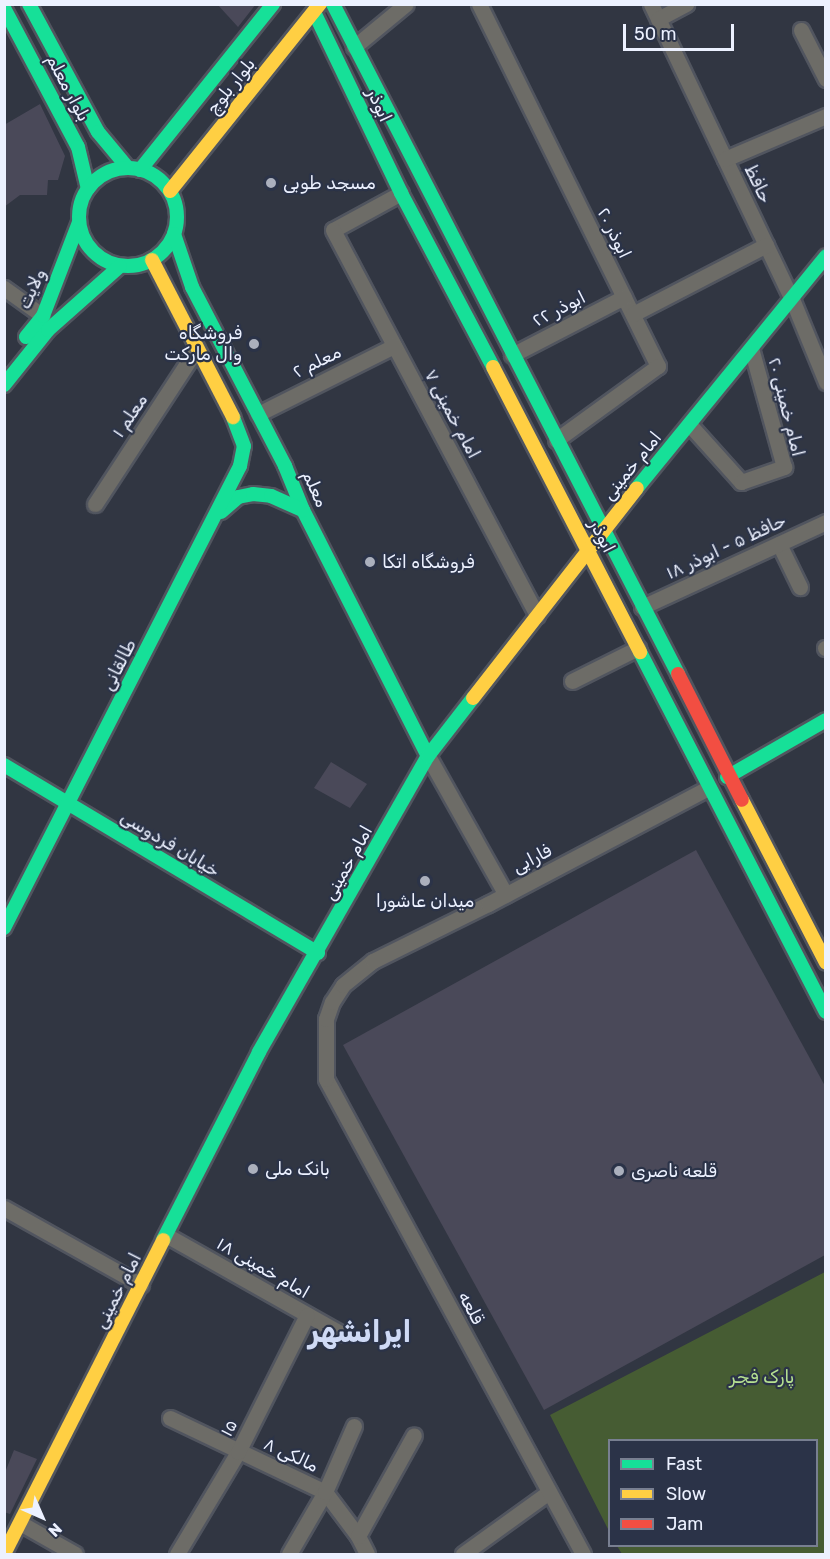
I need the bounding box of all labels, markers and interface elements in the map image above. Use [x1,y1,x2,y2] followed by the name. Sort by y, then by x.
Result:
[626,12,737,50] scale bar
[634,23,677,45] text: 50 m
[41,51,95,125] street label: بلوار معلم
[202,54,260,118] street label: بلوار بلوچ
[362,85,396,125] street label: ابوذر
[740,161,776,207] street label: حافظ
[283,172,376,194] place label: مسجد طوبی
[264,176,278,190] marker: مسجد طوبی
[592,204,636,262] street label: ابوذر ۲۰
[14,265,50,313] street label: ولایت
[529,286,589,332] street label: ابوذر ۲۲
[164,323,242,366] place label: فروشگاه وال مارکت
[247,337,261,351] marker: فروشگاه وال مارکت
[289,341,345,383] street label: معلم ۲
[763,355,809,459] street label: امام خمینی ۲۰
[419,366,485,462] street label: امام خمینی ۷
[108,390,152,442] street label: معلم ۱
[598,427,666,505] street label: امام خمینی
[297,467,333,511] street label: معلم
[663,510,789,584] street label: حافظ ۵ - ابوذر ۱۸
[584,516,620,556] street label: ابوذر
[382,551,474,573] place label: فروشگاه اتکا
[363,555,377,569] marker: فروشگاه اتکا
[97,636,141,694] street label: طالقانی
[116,806,224,882] street label: خیابان فردوسی
[319,822,377,904] street label: امام خمینی
[509,840,555,878] street label: فارابی
[418,874,432,888] marker: میدان عاشورا
[376,890,474,912] place label: میدان عاشورا
[265,1158,330,1180] place label: بانک ملی
[631,1160,717,1182] place label: قلعه ناصری
[246,1162,260,1176] marker: بانک ملی
[612,1164,626,1178] marker: قلعه ناصری
[213,1233,313,1303] street label: امام خمینی ۱۸
[90,1249,146,1333] street label: امام خمینی
[453,1288,489,1328] street label: قلعه
[308,1314,412,1350] district label: ایرانشهر
[730,1366,794,1388] park label: پارک فجر
[216,1416,242,1440] street label: ۱۵
[260,1433,322,1477] street label: مالکی ۸
[608,1439,818,1547] legend
[666,1453,702,1475] text: Fast
[666,1483,706,1505] text: Slow
[12,1487,72,1547] north arrow
[666,1513,703,1535] text: Jam
[44,1519,66,1541] text: N

